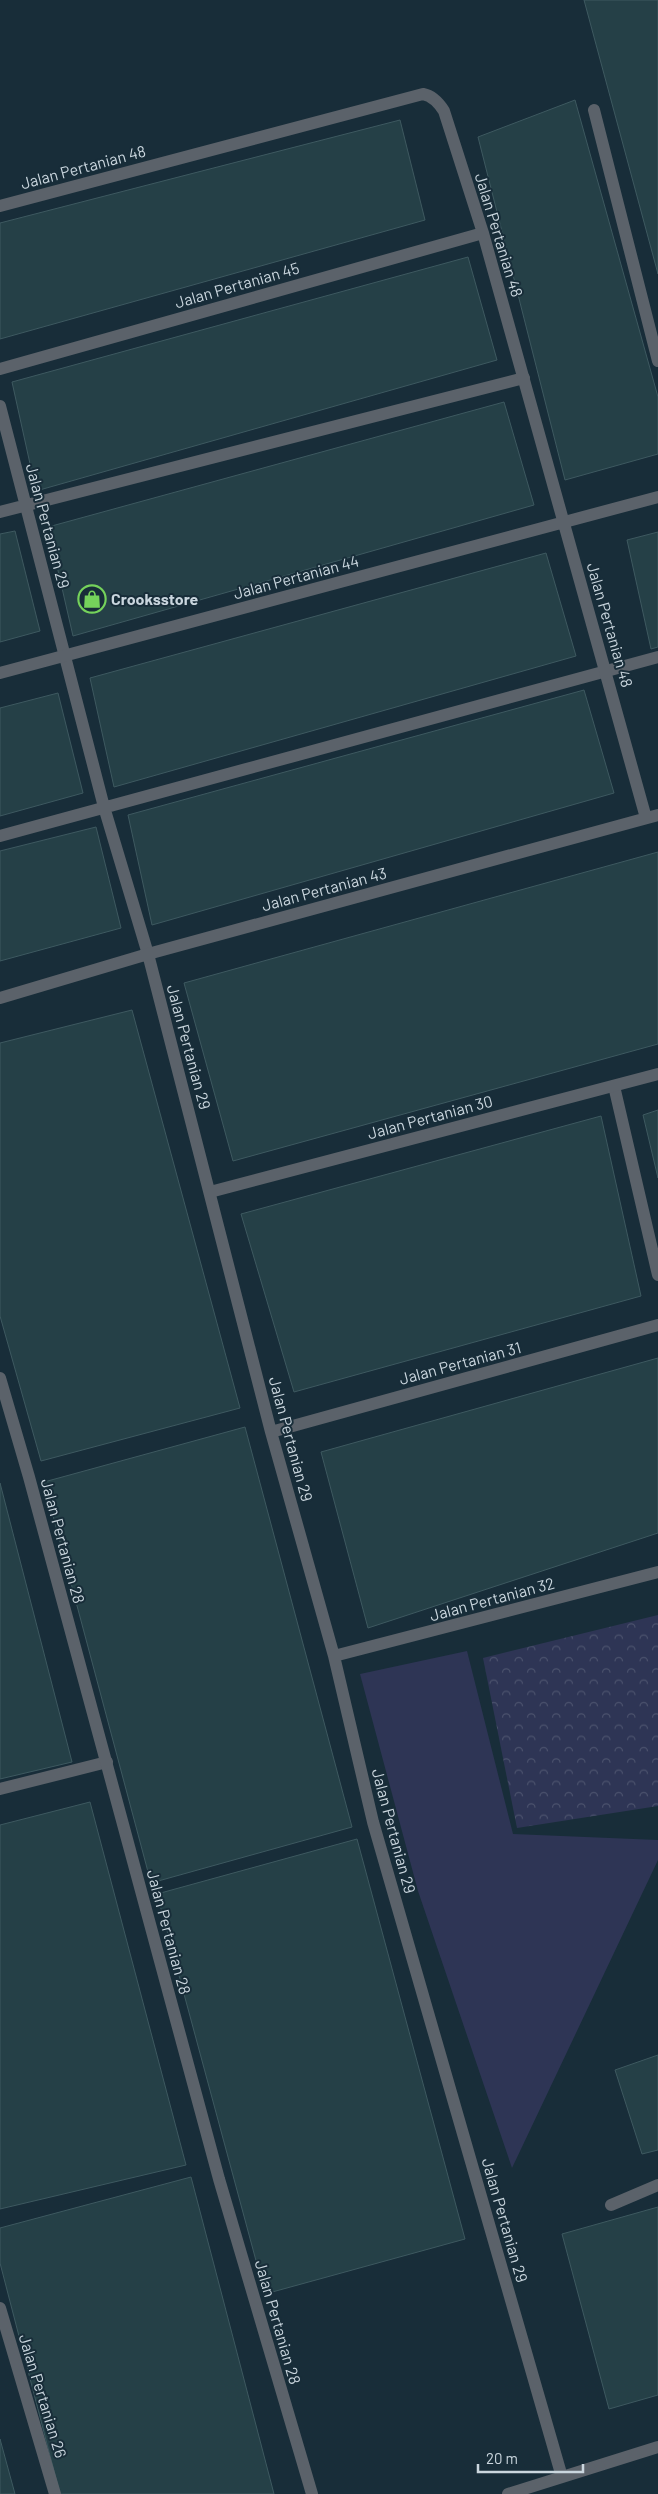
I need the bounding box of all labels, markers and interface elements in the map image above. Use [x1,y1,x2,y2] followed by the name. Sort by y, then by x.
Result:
[18,141,147,192] street label: Jalan Pertanian 48
[472,171,527,299] street label: Jalan Pertanian 48
[172,258,301,311] street label: Jalan Pertanian 45
[23,461,74,590] street label: Jalan Pertanian 29
[231,551,361,602] street label: Jalan Pertanian 44
[584,560,637,689] street label: Jalan Pertanian 48
[77,584,107,614] shop icon: Crooksstore
[111,589,199,608] place label: Crooksstore
[259,863,388,914] street label: Jalan Pertanian 43
[164,982,215,1111] street label: Jalan Pertanian 29
[365,1091,495,1142] street label: Jalan Pertanian 30
[397,1337,523,1388] street label: Jalan Pertanian 31
[266,1374,317,1503] street label: Jalan Pertanian 29
[38,1476,89,1605] street label: Jalan Pertanian 28
[427,1573,556,1624] street label: Jalan Pertanian 32
[369,1766,420,1895] street label: Jalan Pertanian 29
[144,1867,195,1996] street label: Jalan Pertanian 28
[479,2155,532,2284] street label: Jalan Pertanian 29
[252,2257,305,2386] street label: Jalan Pertanian 28
[16,2332,71,2460] street label: Jalan Pertanian 26
[478,2442,583,2474] scale bar
[486,2449,518,2467] text: 20 m

